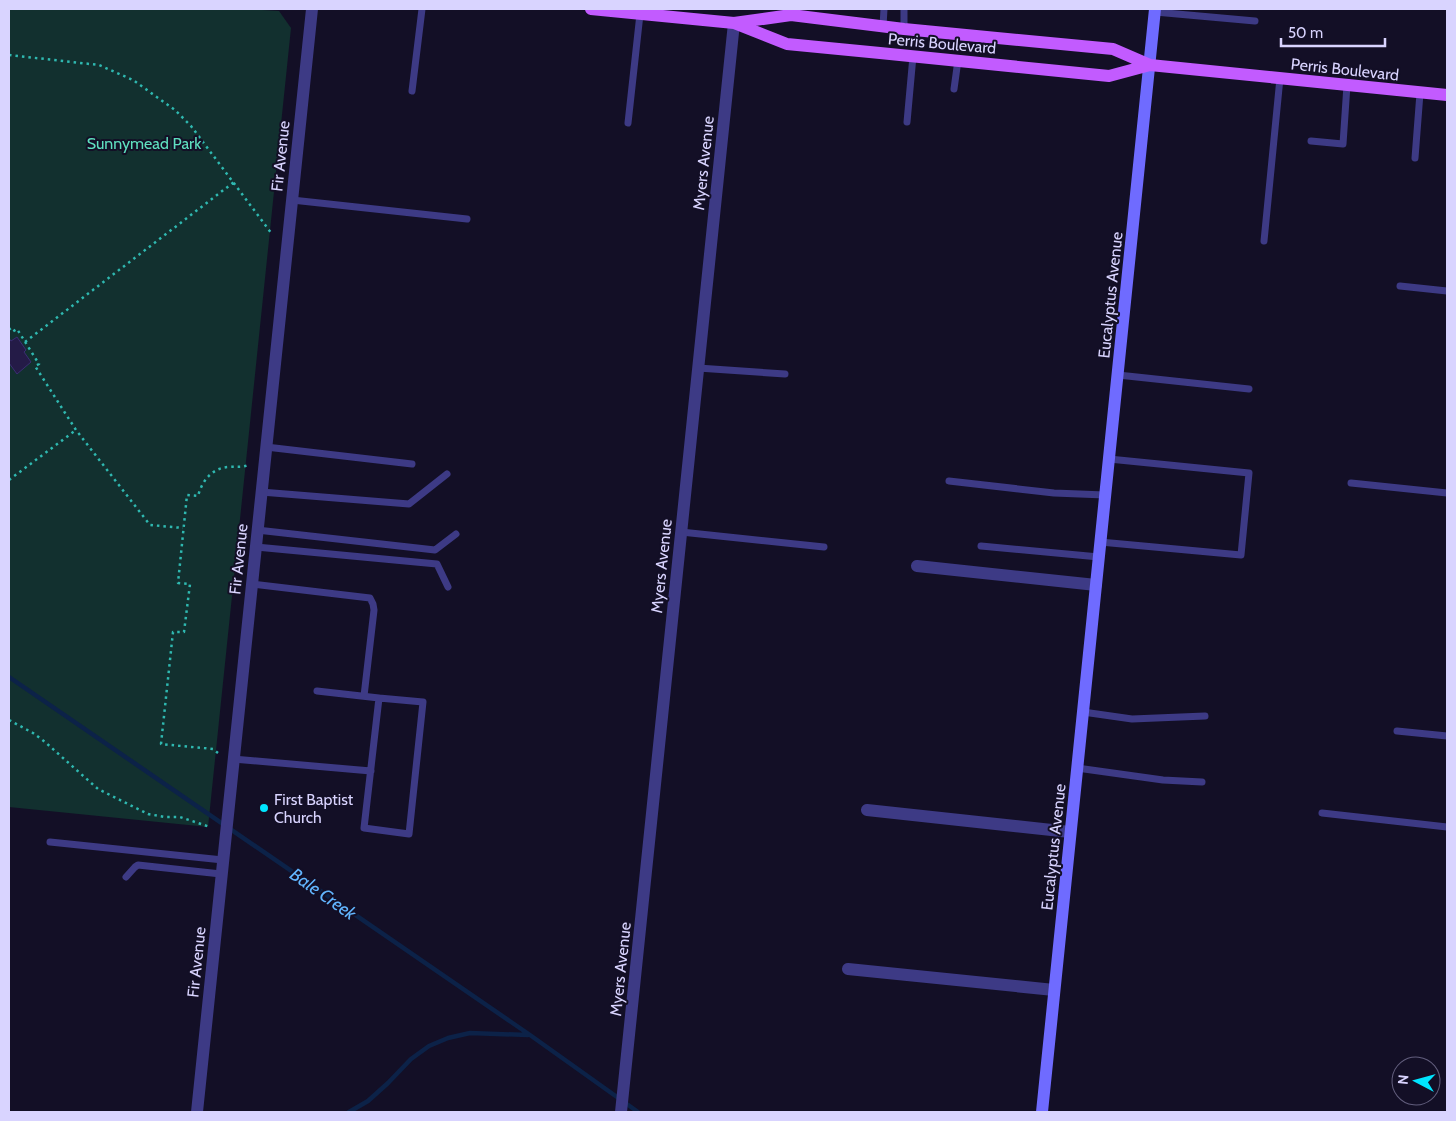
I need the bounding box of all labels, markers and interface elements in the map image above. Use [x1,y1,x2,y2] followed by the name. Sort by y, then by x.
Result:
[1281,15,1385,47] scale bar
[1288,24,1323,42] text: 50 m
[887,29,997,58] street label: Perris Boulevard
[1290,54,1400,85] street label: Perris Boulevard
[689,115,718,211] street label: Myers Avenue
[267,120,294,192] street label: Fir Avenue
[87,134,202,153] park label: Sunnymead Park
[1094,231,1127,359] street label: Eucalyptus Avenue
[647,518,676,614] street label: Myers Avenue
[225,523,252,595] street label: Fir Avenue
[1037,783,1070,911] street label: Eucalyptus Avenue
[274,790,354,827] place label: First Baptist Church
[258,802,270,814] marker: First Baptist Church
[286,863,361,925] water label: Bale Creek
[606,921,635,1017] street label: Myers Avenue
[183,926,210,998] street label: Fir Avenue
[1391,1056,1441,1106] north arrow
[1394,1074,1413,1086] text: N

